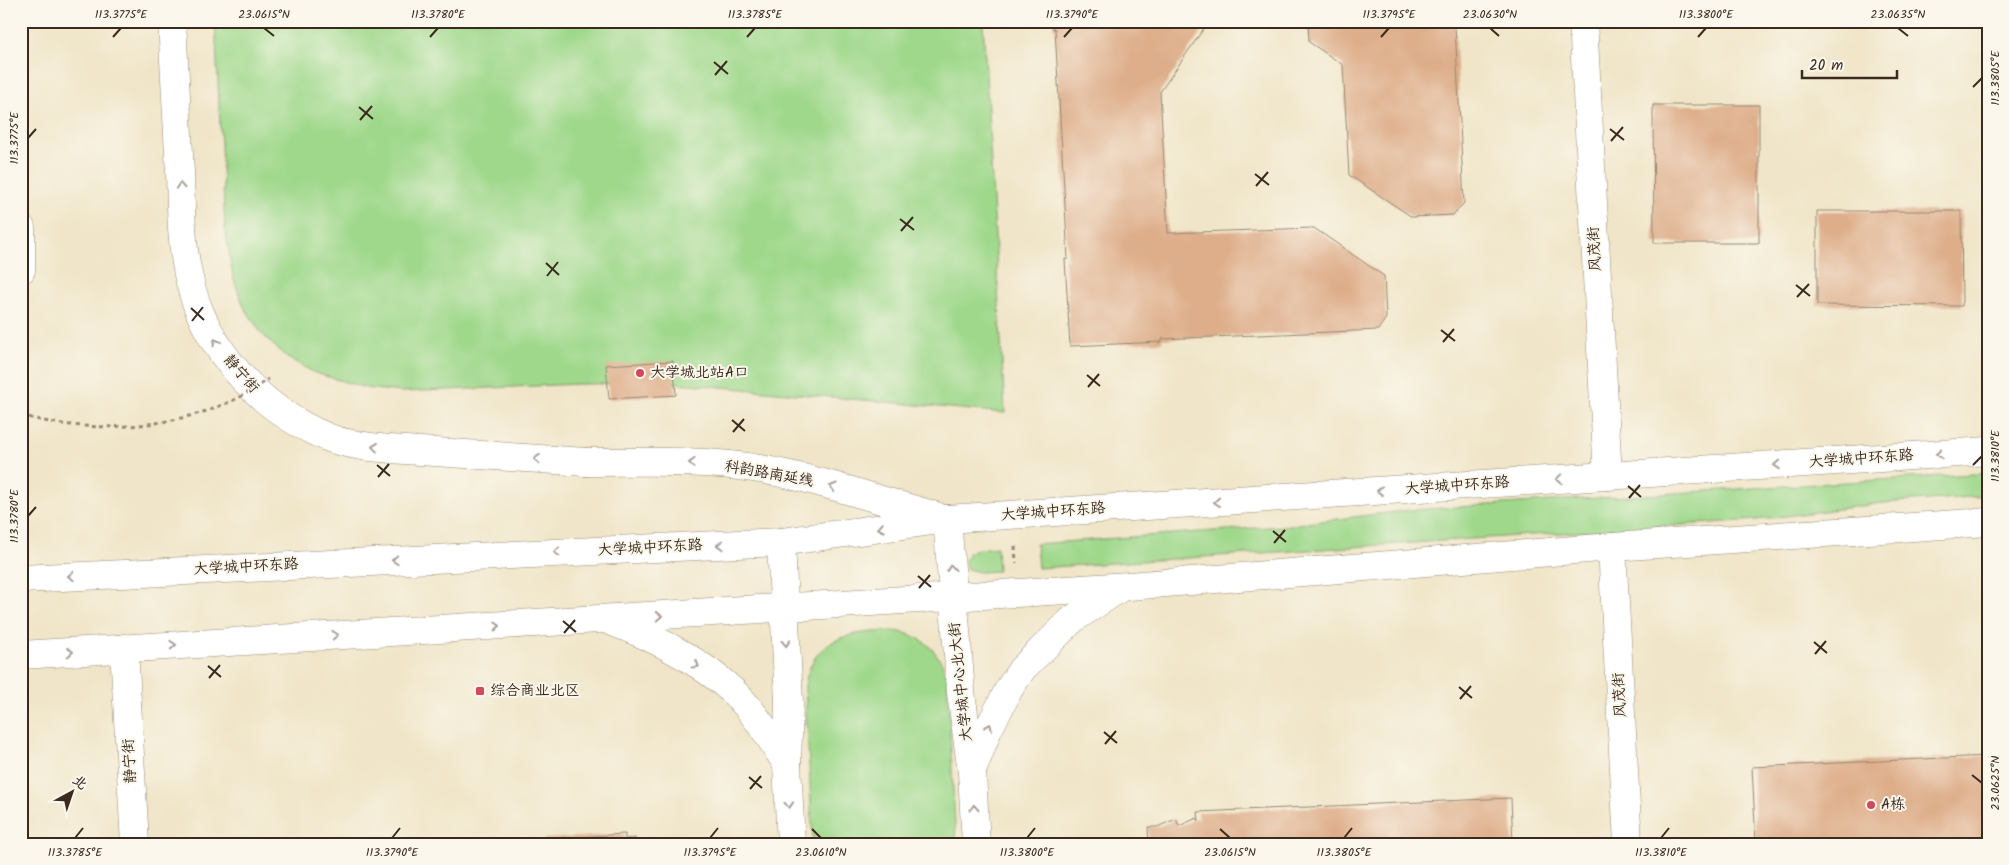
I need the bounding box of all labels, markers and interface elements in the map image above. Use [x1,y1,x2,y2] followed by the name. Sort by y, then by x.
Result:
[95,5,148,24] text: 113.3775°E
[238,5,290,24] text: 23.0615°N
[411,5,466,24] text: 113.3780°E
[728,5,783,24] text: 113.3785°E
[1046,5,1099,24] text: 113.3790°E
[1362,5,1416,24] text: 113.3795°E
[1463,5,1517,24] text: 23.0630°N
[1679,5,1734,24] text: 113.3800°E
[1871,5,1925,24] text: 23.0635°N
[1802,48,1896,80] scale bar
[1986,50,2005,105] text: 113.3805°E
[1809,54,1843,78] text: 20 m
[5,111,24,164] text: 113.3775°E
[175,182,186,190] one-way arrow
[1582,226,1608,272] street label: 风茂街
[212,339,222,348] one-way arrow
[217,349,265,399] street label: 静宁街
[650,361,749,385] place label: 大学城北站A口
[634,367,646,379] marker: 大学城北站A口
[1986,429,2005,482] text: 113.3810°E
[370,442,378,453] one-way arrow
[1808,443,1914,475] street label: 大学城中环东路
[1935,449,1943,460] one-way arrow
[533,454,541,465] one-way arrow
[723,454,815,494] street label: 科韵路南延线
[688,458,696,468] one-way arrow
[1773,459,1781,470] one-way arrow
[1404,470,1510,502] street label: 大学城中环东路
[1555,474,1563,485] one-way arrow
[829,482,837,492] one-way arrow
[1375,486,1383,497] one-way arrow
[5,488,24,543] text: 113.3780°E
[1000,496,1106,528] street label: 大学城中环东路
[1213,496,1221,507] one-way arrow
[877,522,885,533] one-way arrow
[597,533,703,563] street label: 大学城中环东路
[715,539,723,550] one-way arrow
[553,547,561,558] one-way arrow
[193,552,299,582] street label: 大学城中环东路
[391,555,399,566] one-way arrow
[945,563,956,571] one-way arrow
[66,571,74,582] one-way arrow
[655,611,663,622] one-way arrow
[493,620,501,631] one-way arrow
[943,621,979,743] street label: 大学城中心北大街
[331,630,339,641] one-way arrow
[780,639,791,647] one-way arrow
[169,640,177,651] one-way arrow
[66,646,74,657] one-way arrow
[691,658,700,668] one-way arrow
[1607,672,1633,718] street label: 风茂街
[490,679,580,703] place label: 综合商业北区
[474,685,486,697] marker: 综合商业北区
[983,723,994,732] one-way arrow
[117,738,143,784] street label: 静宁街
[1986,756,2005,810] text: 23.0625°N
[48,768,98,818] north arrow
[67,770,92,796] text: 北
[1881,793,1905,817] place label: A栋
[1865,799,1877,811] marker: A栋
[783,801,794,809] one-way arrow
[968,804,979,812] one-way arrow
[48,843,103,862] text: 113.3785°E
[366,843,419,862] text: 113.3790°E
[683,843,737,862] text: 113.3795°E
[795,843,847,862] text: 23.0610°N
[1000,843,1055,862] text: 113.3800°E
[1204,843,1256,862] text: 23.0615°N
[1317,843,1372,862] text: 113.3805°E
[1635,843,1688,862] text: 113.3810°E

